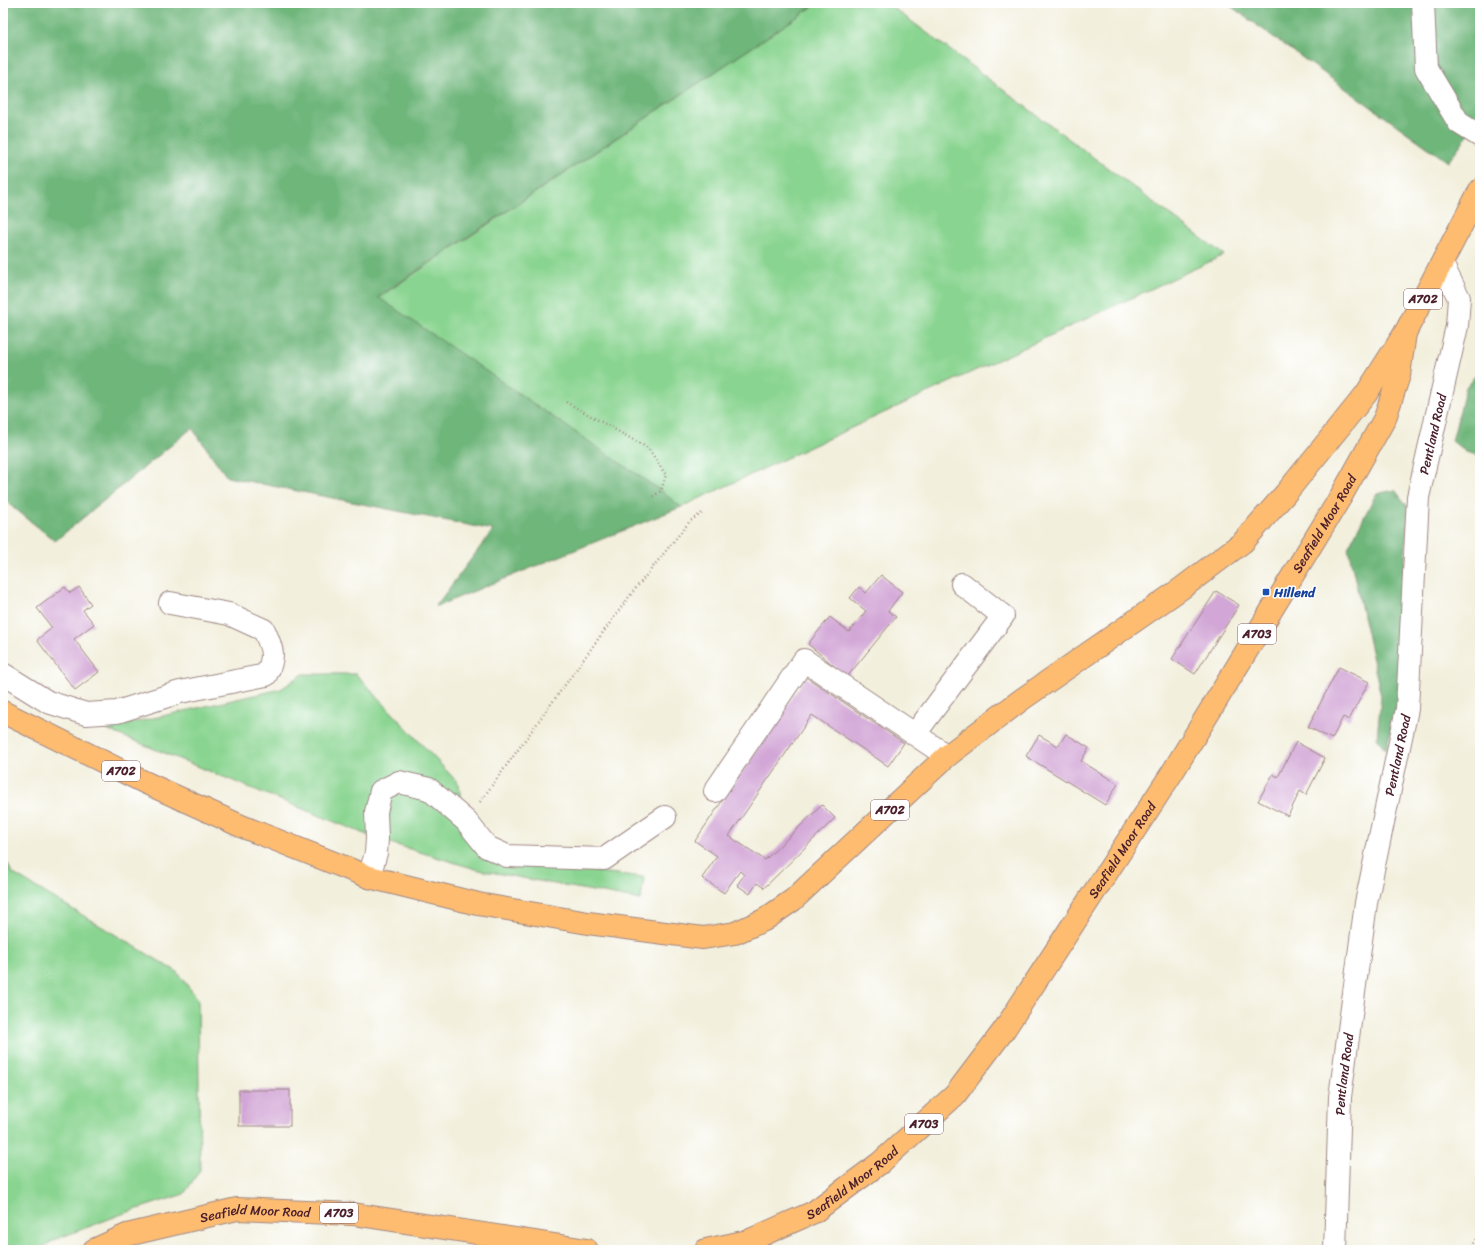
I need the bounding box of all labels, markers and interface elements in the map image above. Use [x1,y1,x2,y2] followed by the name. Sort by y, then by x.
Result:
[1404,289,1442,309] road number: A702
[1412,390,1453,477] street label: Pentland Road
[1285,469,1363,577] street label: Seafield Moor Road
[1273,581,1316,604] place label: Hillend
[1261,587,1271,597] marker: Hillend
[1238,624,1276,644] road number: A703
[1377,711,1417,798] street label: Pentland Road
[102,761,140,781] road number: A702
[1082,796,1162,903] street label: Seafield Moor Road
[871,800,909,820] road number: A702
[1328,1031,1360,1116] street label: Pentland Road
[905,1114,943,1134] road number: A703
[802,1139,905,1226] street label: Seafield Moor Road
[197,1197,312,1229] street label: Seafield Moor Road
[320,1203,358,1223] road number: A703

